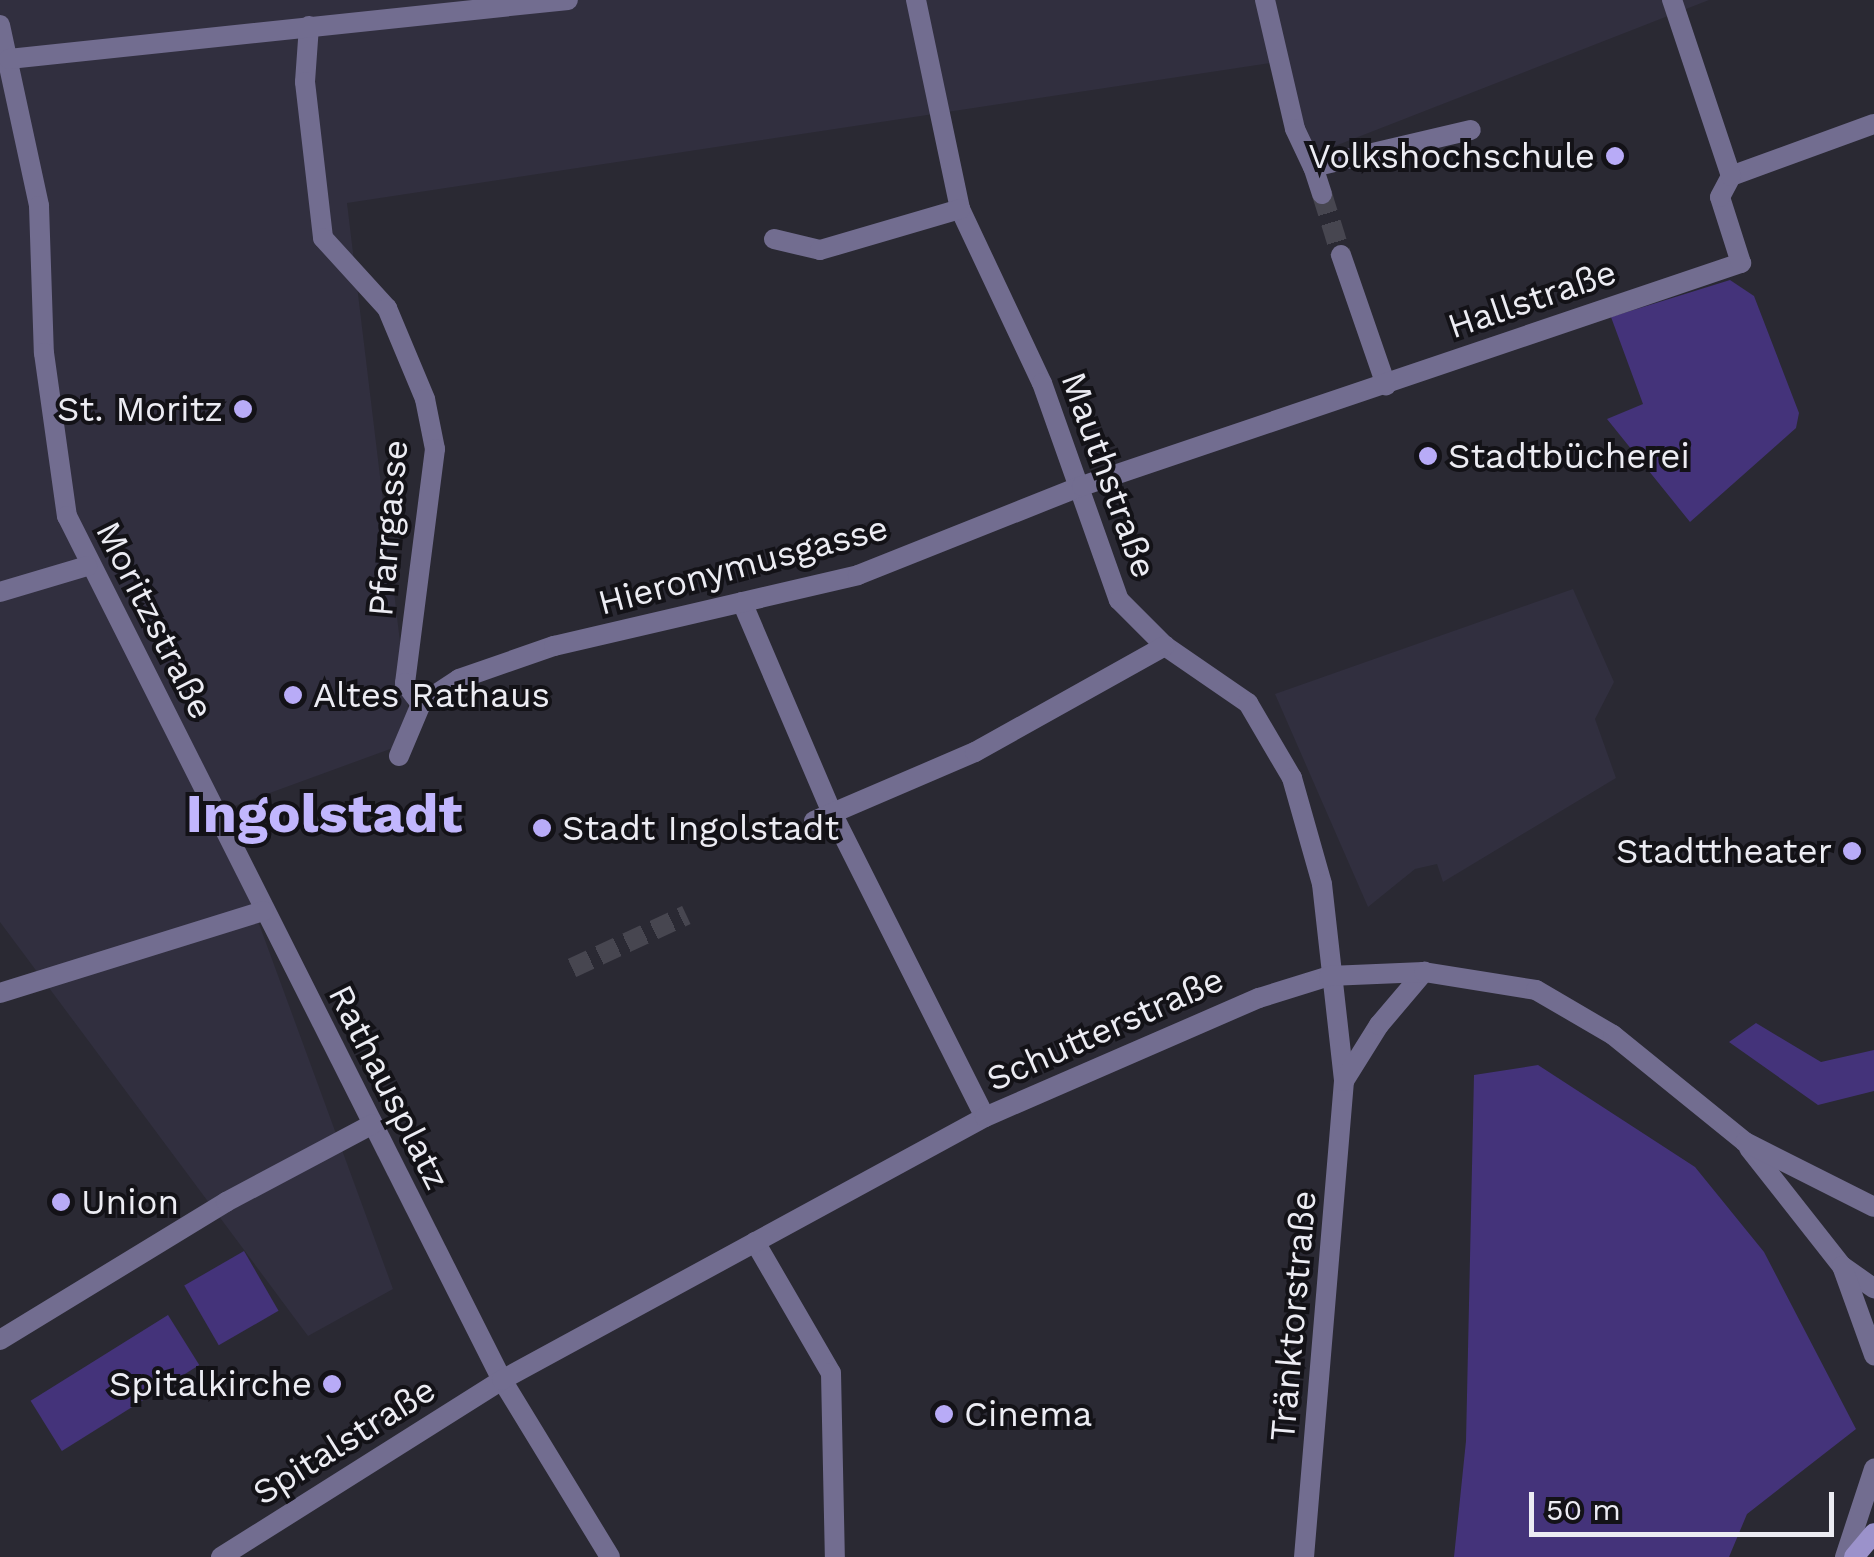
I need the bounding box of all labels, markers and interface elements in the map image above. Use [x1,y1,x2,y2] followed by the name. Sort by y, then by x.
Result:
[1308,135,1595,177] place label: Volkshochschule
[1604,145,1626,167] marker: Volkshochschule
[1442,251,1622,347] street label: Hallstraße
[1052,366,1166,584] street label: Mauthstraße
[57,388,223,430] place label: St. Moritz
[232,398,254,420] marker: St. Moritz
[1448,435,1690,477] place label: Stadtbücherei
[359,438,417,618] street label: Pfarrgasse
[1417,445,1439,467] marker: Stadtbücherei
[594,506,892,624] street label: Hieronymusgasse
[87,514,223,726] street label: Moritzstraße
[313,674,550,716] place label: Altes Rathaus
[282,684,304,706] marker: Altes Rathaus
[185,781,463,847] district label: Ingolstadt
[562,807,839,849] place label: Stadt Ingolstadt
[531,817,553,839] marker: Stadt Ingolstadt
[1616,830,1832,872] place label: Stadttheater
[1841,840,1863,862] marker: Stadttheater
[980,958,1230,1100] street label: Schutterstraße
[320,978,458,1196] street label: Rathausplatz
[81,1181,179,1223] place label: Union
[1261,1189,1325,1443] street label: Tränktorstraße
[50,1191,72,1213] marker: Union
[109,1363,312,1405] place label: Spitalkirche
[245,1368,443,1514] street label: Spitalstraße
[321,1373,343,1395] marker: Spitalkirche
[964,1393,1092,1435] place label: Cinema
[933,1403,955,1425] marker: Cinema
[1534,1472,1839,1534] scale bar
[1546,1492,1621,1527] text: 50 m

